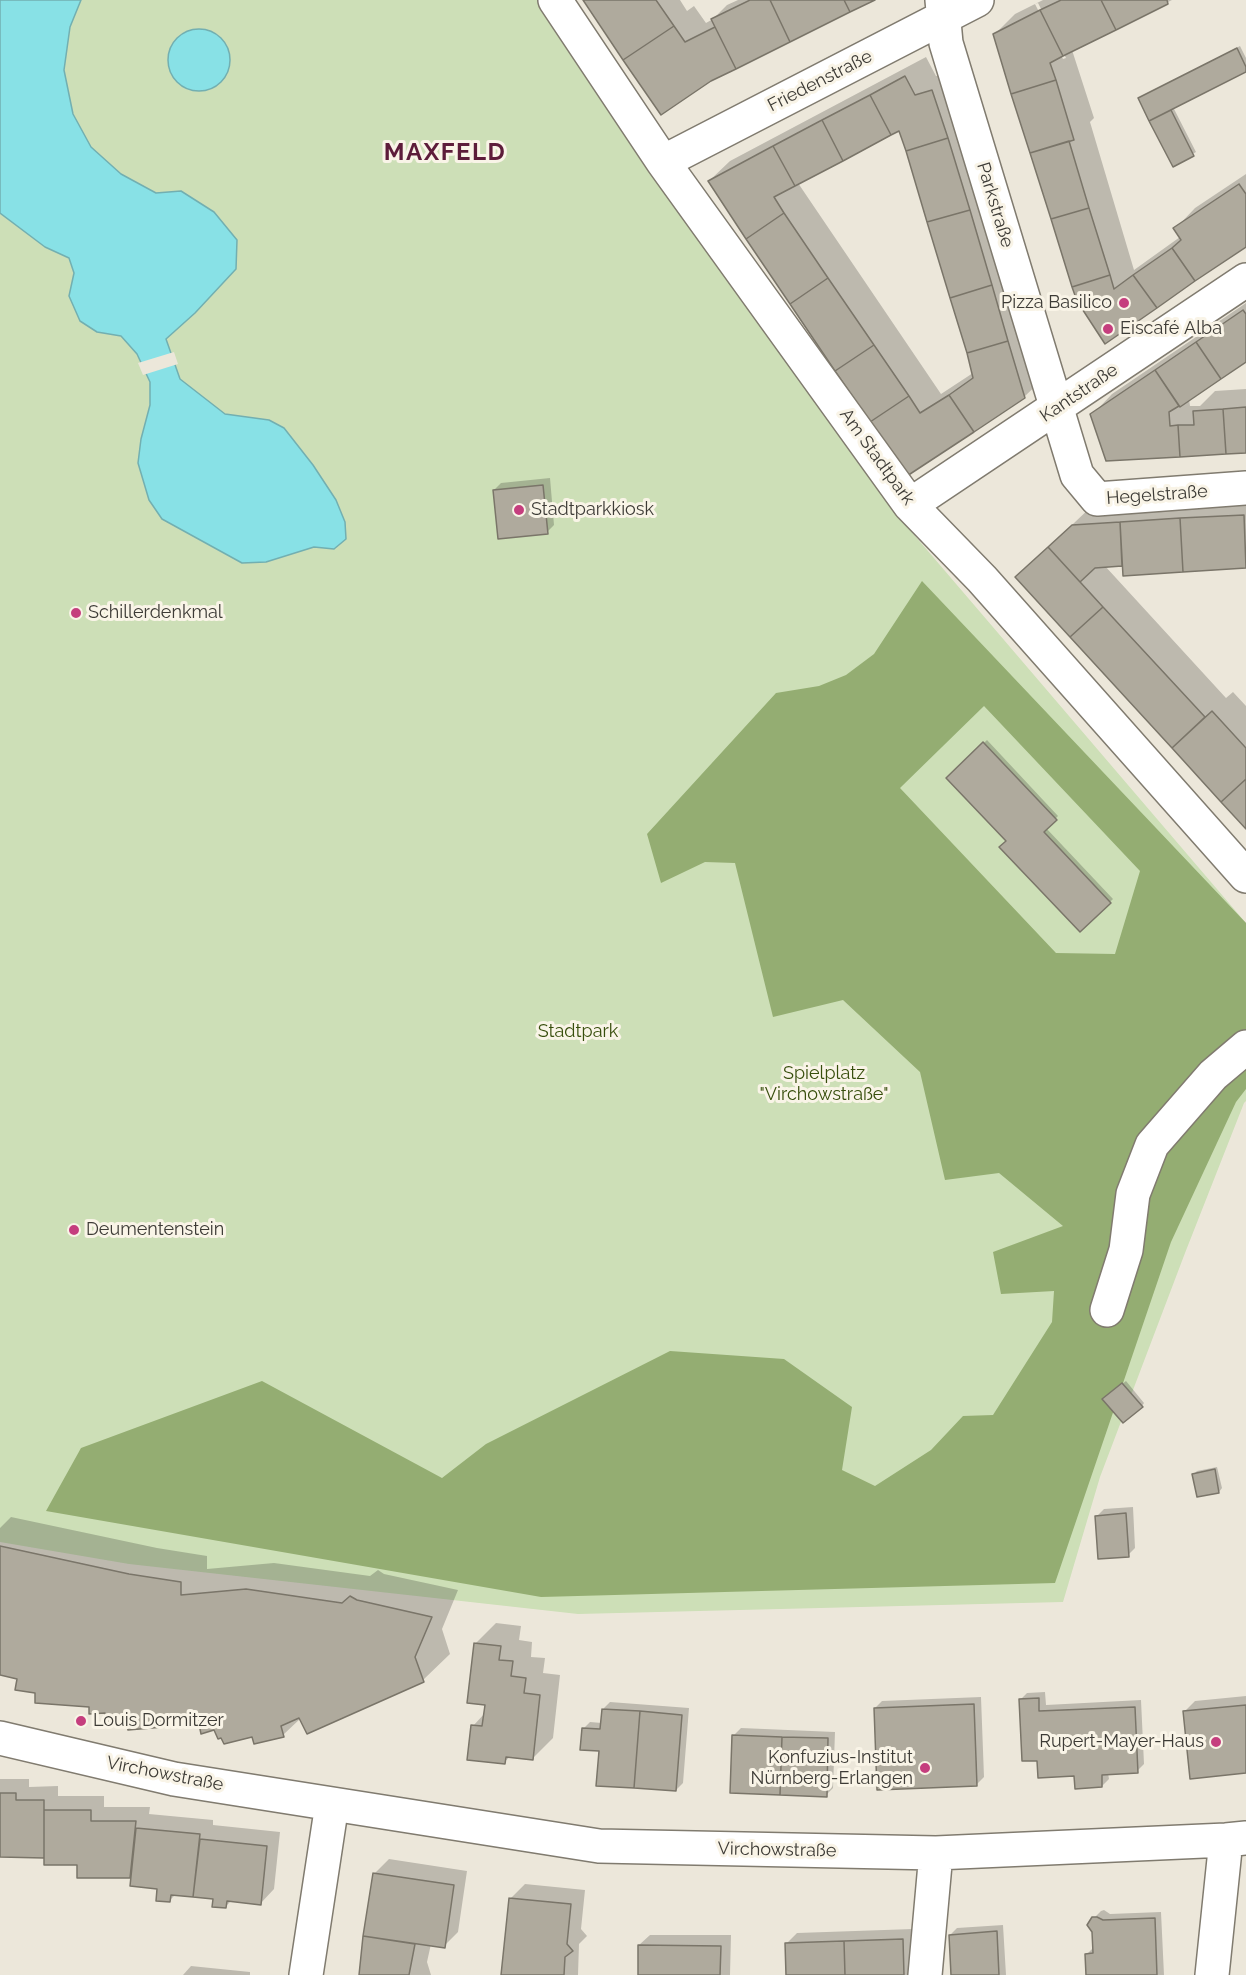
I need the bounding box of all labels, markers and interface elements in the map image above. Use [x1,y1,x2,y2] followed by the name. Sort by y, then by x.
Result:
[764,45,876,117] street label: Friedenstraße
[384,139,506,167] district label: MAXFELD
[972,160,1018,250] street label: Parkstraße
[1001,292,1112,314] place label: Pizza Basilico
[1117,296,1131,310] marker: Pizza Basilico
[1120,318,1222,340] place label: Eiscafé Alba
[1101,322,1115,336] marker: Eiscafé Alba
[1036,359,1122,427] street label: Kantstraße
[835,405,919,509] street label: Am Stadtpark
[1106,481,1208,509] street label: Hegelstraße
[531,499,654,521] place label: Stadtparkkiosk
[512,503,526,517] marker: Stadtparkkiosk
[88,602,223,624] place label: Schillerdenkmal
[69,606,83,620] marker: Schillerdenkmal
[538,1021,618,1043] park label: Stadtpark
[760,1063,888,1106] park label: Spielplatz "Virchowstraße"
[86,1219,224,1241] place label: Deumentenstein
[67,1223,81,1237] marker: Deumentenstein
[93,1710,224,1732] place label: Louis Dormitzer
[74,1714,88,1728] marker: Louis Dormitzer
[1039,1731,1204,1753] place label: Rupert-Mayer-Haus
[1209,1735,1223,1749] marker: Rupert-Mayer-Haus
[751,1747,913,1790] place label: Konfuzius-Institut Nürnberg-Erlangen
[105,1752,225,1796] street label: Virchowstraße
[918,1761,932,1775] marker: Konfuzius-Institut Nürnberg-Erlangen
[718,1838,836,1862] street label: Virchowstraße

